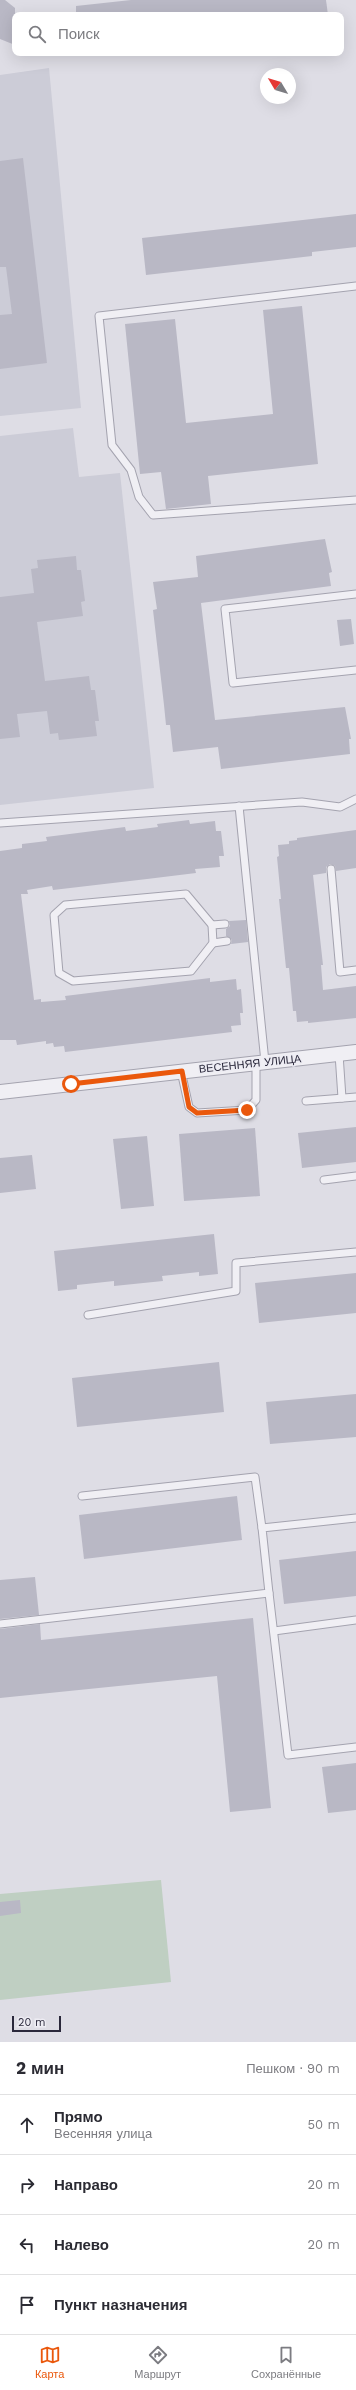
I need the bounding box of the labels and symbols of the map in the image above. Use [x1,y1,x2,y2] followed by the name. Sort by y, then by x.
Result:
[260,68,296,104] north arrow
[198,1052,302,1076] street label: ВЕСЕННЯЯ УЛИЦА
[62,1075,80,1093] route start
[238,1101,256,1119] route end
[12,2014,61,2033] scale bar

